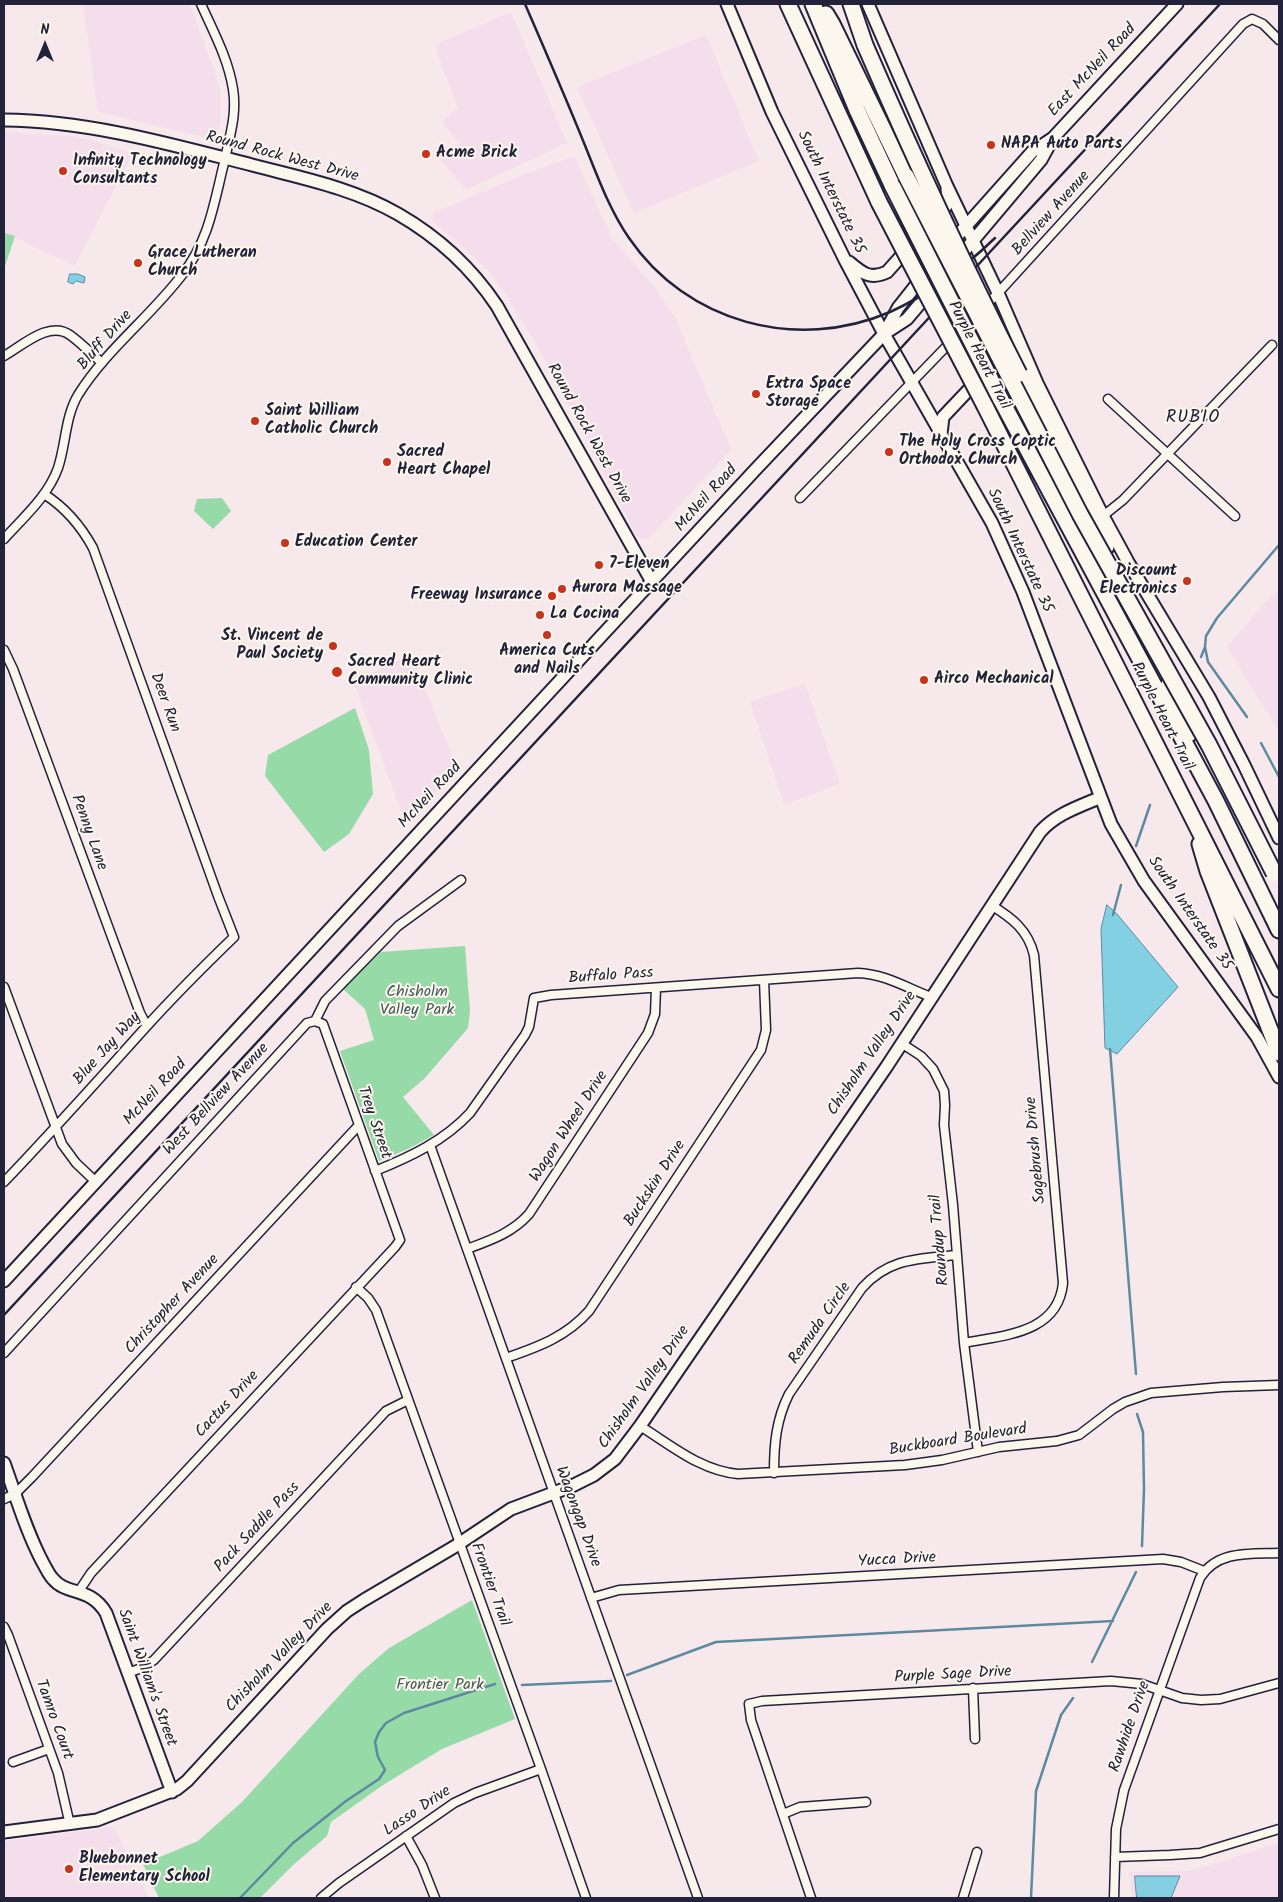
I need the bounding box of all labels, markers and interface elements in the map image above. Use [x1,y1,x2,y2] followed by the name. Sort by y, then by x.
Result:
[41,19,49,41] text: N
[20,20,70,70] north arrow
[1045,20,1141,122] street label: East McNeil Road
[204,128,360,188] street label: Round Rock West Drive
[792,128,868,258] street label: South Interstate 35
[1001,135,1122,155] place label: NAPA Auto Parts
[985,139,997,151] marker: NAPA Auto Parts
[436,144,517,164] place label: Acme Brick
[420,148,432,160] marker: Acme Brick
[73,152,207,190] place label: Infinity Technology Consultants
[57,165,69,177] marker: Infinity Technology Consultants
[1009,168,1095,260] street label: Bellview Avenue
[148,244,257,282] place label: Grace Lutheran Church
[132,257,144,269] marker: Grace Lutheran Church
[942,299,1014,413] street label: Purple Heart Trail
[75,307,137,375] street label: Bluff Drive
[541,361,635,507] street label: Round Rock West Drive
[766,375,851,413] place label: Extra Space Storage
[750,388,762,400] marker: Extra Space Storage
[265,402,378,440] place label: Saint William Catholic Church
[1165,408,1221,430] district label: RUBIO
[249,415,261,427] marker: Saint William Catholic Church
[899,433,1056,471] place label: The Holy Cross Coptic Orthodox Church
[397,443,490,481] place label: Sacred Heart Chapel
[883,446,895,458] marker: The Holy Cross Coptic Orthodox Church
[381,456,393,468] marker: Sacred Heart Chapel
[672,461,742,537] street label: McNeil Road
[982,486,1056,616] street label: South Interstate 35
[295,533,417,553] place label: Education Center
[279,537,291,549] marker: Education Center
[609,555,669,575] place label: 7-Eleven
[593,559,605,571] marker: 7-Eleven
[1100,562,1177,600] place label: Discount Electronics
[1181,575,1193,587] marker: Discount Electronics
[572,579,682,599] place label: Aurora Massage
[556,583,568,595] marker: Aurora Massage
[410,586,542,606] place label: Freeway Insurance
[546,590,558,602] marker: Freeway Insurance
[550,605,619,625] place label: La Cocina
[534,609,546,621] marker: La Cocina
[221,627,323,665] place label: St. Vincent de Paul Society
[541,629,553,641] marker: America Cuts and Nails
[327,640,339,652] marker: St. Vincent de Paul Society
[499,642,595,680] place label: America Cuts and Nails
[348,653,473,691] place label: Sacred Heart Community Clinic
[1125,660,1197,774] street label: Purple Heart Trail
[330,665,344,679] marker: Sacred Heart Community Clinic
[934,670,1053,690] place label: Airco Mechanical
[144,671,184,735] street label: Deer Run
[918,674,930,686] marker: Airco Mechanical
[395,759,467,833] street label: McNeil Road
[65,793,111,873] street label: Penny Lane
[1142,853,1236,975] street label: South Interstate 35
[568,964,654,990] street label: Buffalo Pass
[380,983,454,1021] park label: Chisholm Valley Park
[824,988,922,1120] street label: Chisholm Valley Drive
[70,1008,146,1090] street label: Blue Jay Way
[160,1040,274,1160] street label: West Bellview Avenue
[120,1056,192,1130] street label: McNeil Road
[527,1068,613,1186] street label: Wagon Wheel Drive
[352,1084,394,1162] street label: Trey Street
[1023,1096,1051,1204] street label: Sagebrush Drive
[621,1137,691,1231] street label: Buckskin Drive
[927,1194,955,1286] street label: Roundup Trail
[122,1251,224,1359] street label: Christopher Avenue
[786,1279,856,1369] street label: Remuda Circle
[595,1323,695,1453] street label: Chisholm Valley Drive
[192,1367,264,1443] street label: Cactus Drive
[888,1421,1028,1461] street label: Buckboard Boulevard
[550,1464,604,1570] street label: Wagongap Drive
[211,1479,305,1577] street label: Pack Saddle Pass
[465,1541,513,1629] street label: Frontier Trail
[857,1549,937,1573] street label: Yucca Drive
[222,1599,338,1717] street label: Chisholm Valley Drive
[112,1606,180,1750] street label: Saint William's Street
[894,1663,1012,1689] street label: Purple Sage Drive
[396,1676,484,1696] park label: Frontier Park
[30,1677,76,1763] street label: Tamro Court
[1106,1679,1156,1775] street label: Rawhide Drive
[381,1783,455,1841] street label: Lasso Drive
[79,1850,210,1888] place label: Bluebonnet Elementary School
[63,1863,75,1875] marker: Bluebonnet Elementary School

